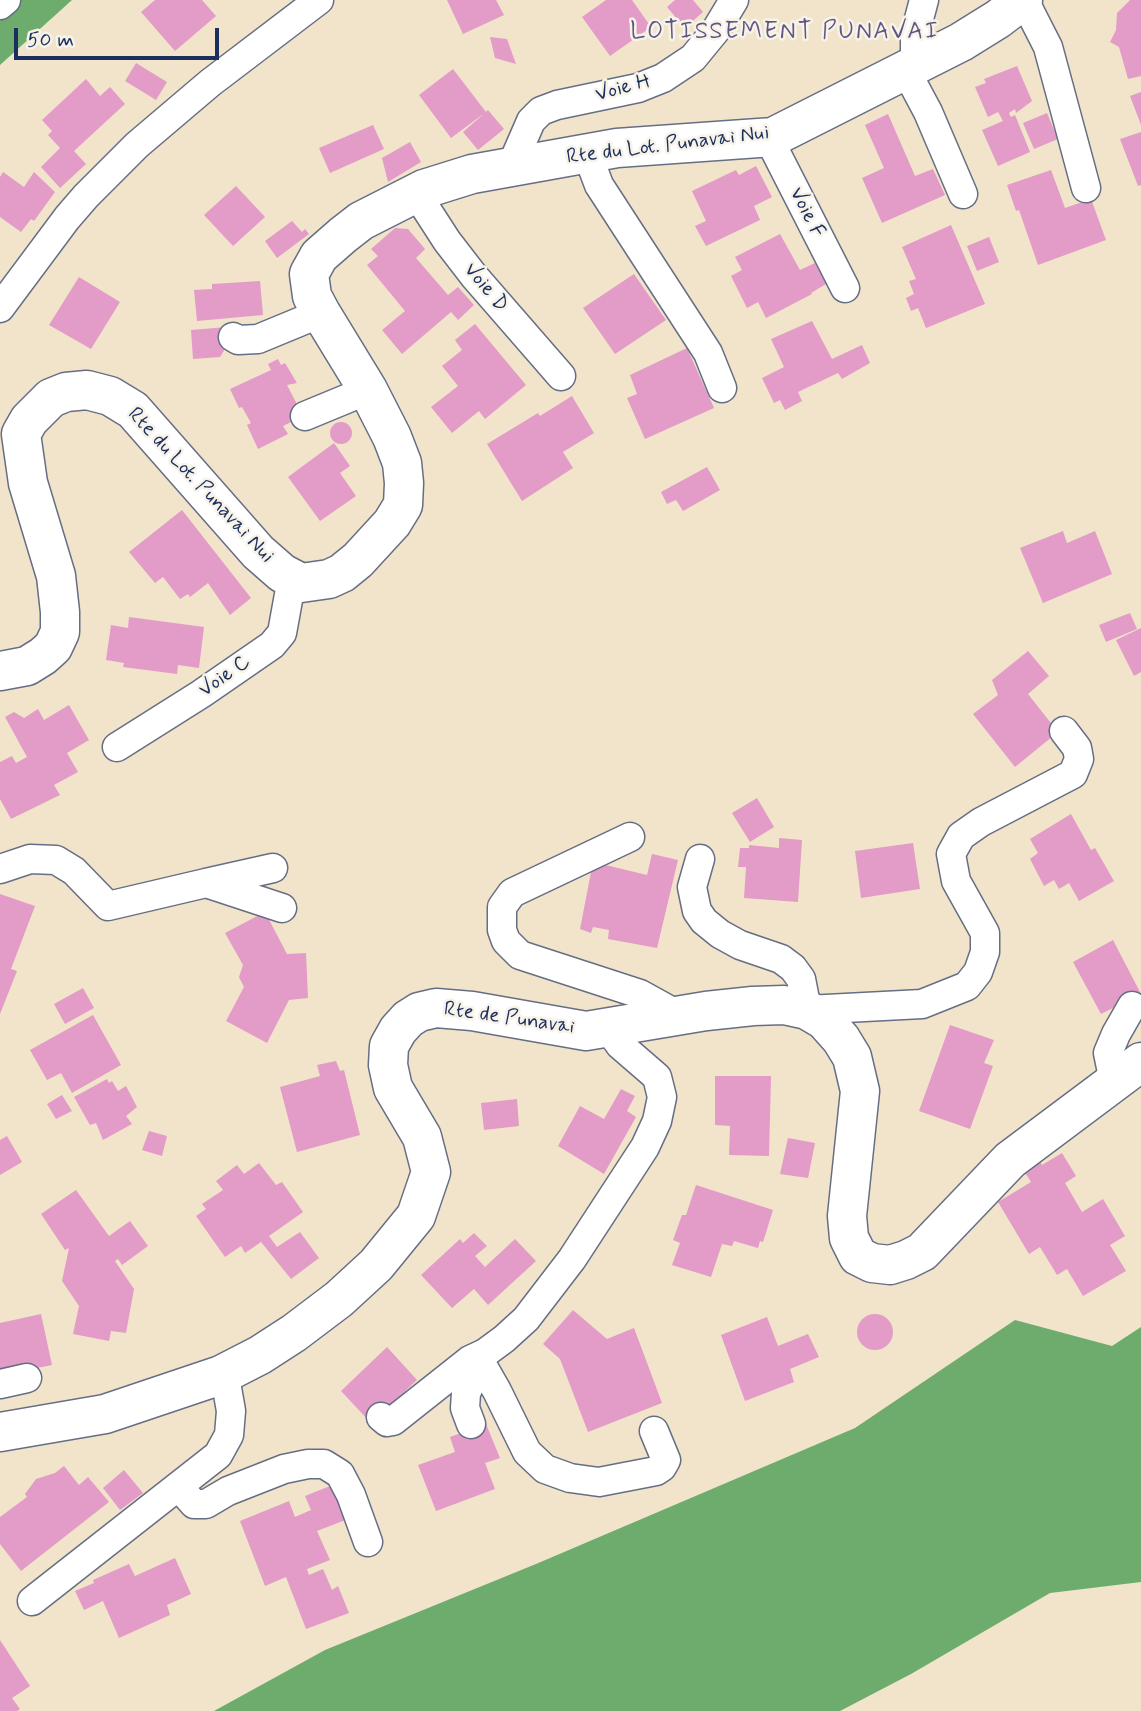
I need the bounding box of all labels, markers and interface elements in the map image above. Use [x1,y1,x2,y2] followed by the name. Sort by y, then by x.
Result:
[18,14,222,58] scale bar
[630,19,940,47] district label: LOTISSEMENT PUNAVAI
[27,26,74,54] text: 50 m
[593,70,653,108] street label: Voie H
[565,121,771,171] street label: Rte du Lot. Punavai Nui
[783,184,829,242] street label: Voie F
[457,258,513,318] street label: Voie D
[121,403,279,569] street label: Rte du Lot. Punavai Nui
[194,650,256,704] street label: Voie C
[442,997,576,1041] street label: Rte de Punavai

